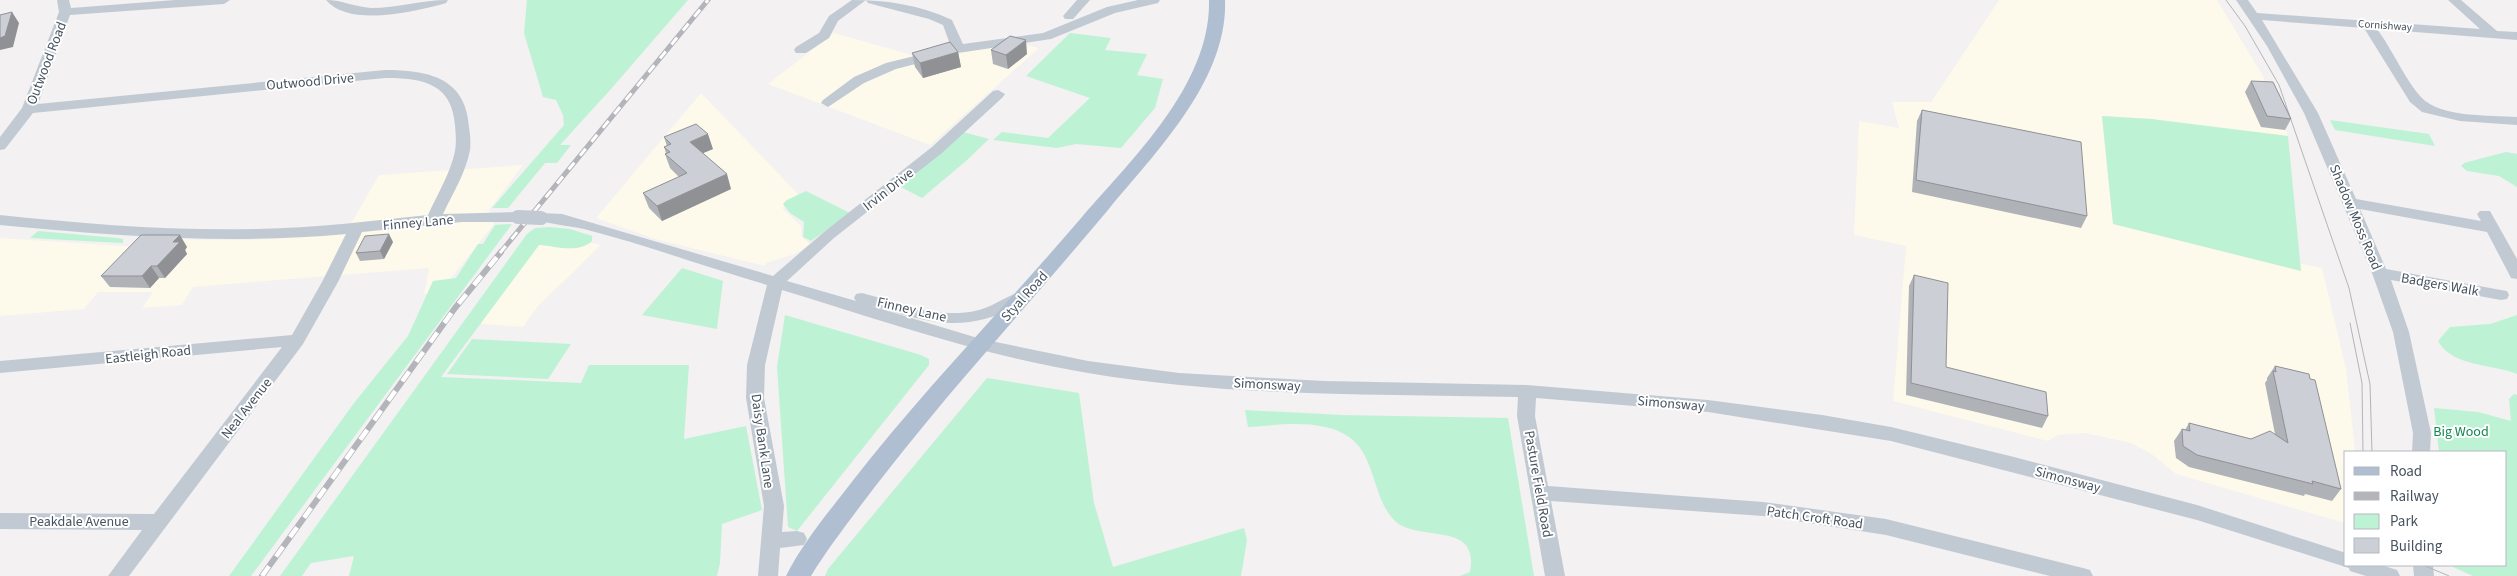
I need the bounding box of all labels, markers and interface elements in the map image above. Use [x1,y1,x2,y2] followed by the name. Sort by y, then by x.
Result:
[2358,16,2412,35] street label: Cornishway
[22,19,72,108] street label: Outwood Road
[266,68,355,96] street label: Outwood Drive
[2324,162,2386,273] street label: Shadow Moss Road
[859,164,918,216] street label: Irvin Drive
[382,210,454,236] street label: Finney Lane
[997,267,1053,326] street label: Styal Road
[2399,268,2480,302] street label: Badgers Walk
[875,292,948,328] street label: Finney Lane
[104,341,192,369] street label: Eastleigh Road
[1233,373,1301,397] street label: Simonsway
[217,374,277,443] street label: Neal Avenue
[1637,391,1706,417] street label: Simonsway
[745,392,779,490] street label: Daisy Bank Lane
[2433,422,2489,442] park label: Big Wood
[1519,429,1557,539] street label: Pasture Field Road
[2344,451,2507,566] legend
[2390,461,2422,482] text: Road
[2033,462,2103,498] street label: Simonsway
[2390,486,2439,507] text: Railway
[1765,501,1864,535] street label: Patch Croft Road
[2390,511,2419,532] text: Park
[29,512,129,532] street label: Peakdale Avenue
[2390,536,2443,557] text: Building

